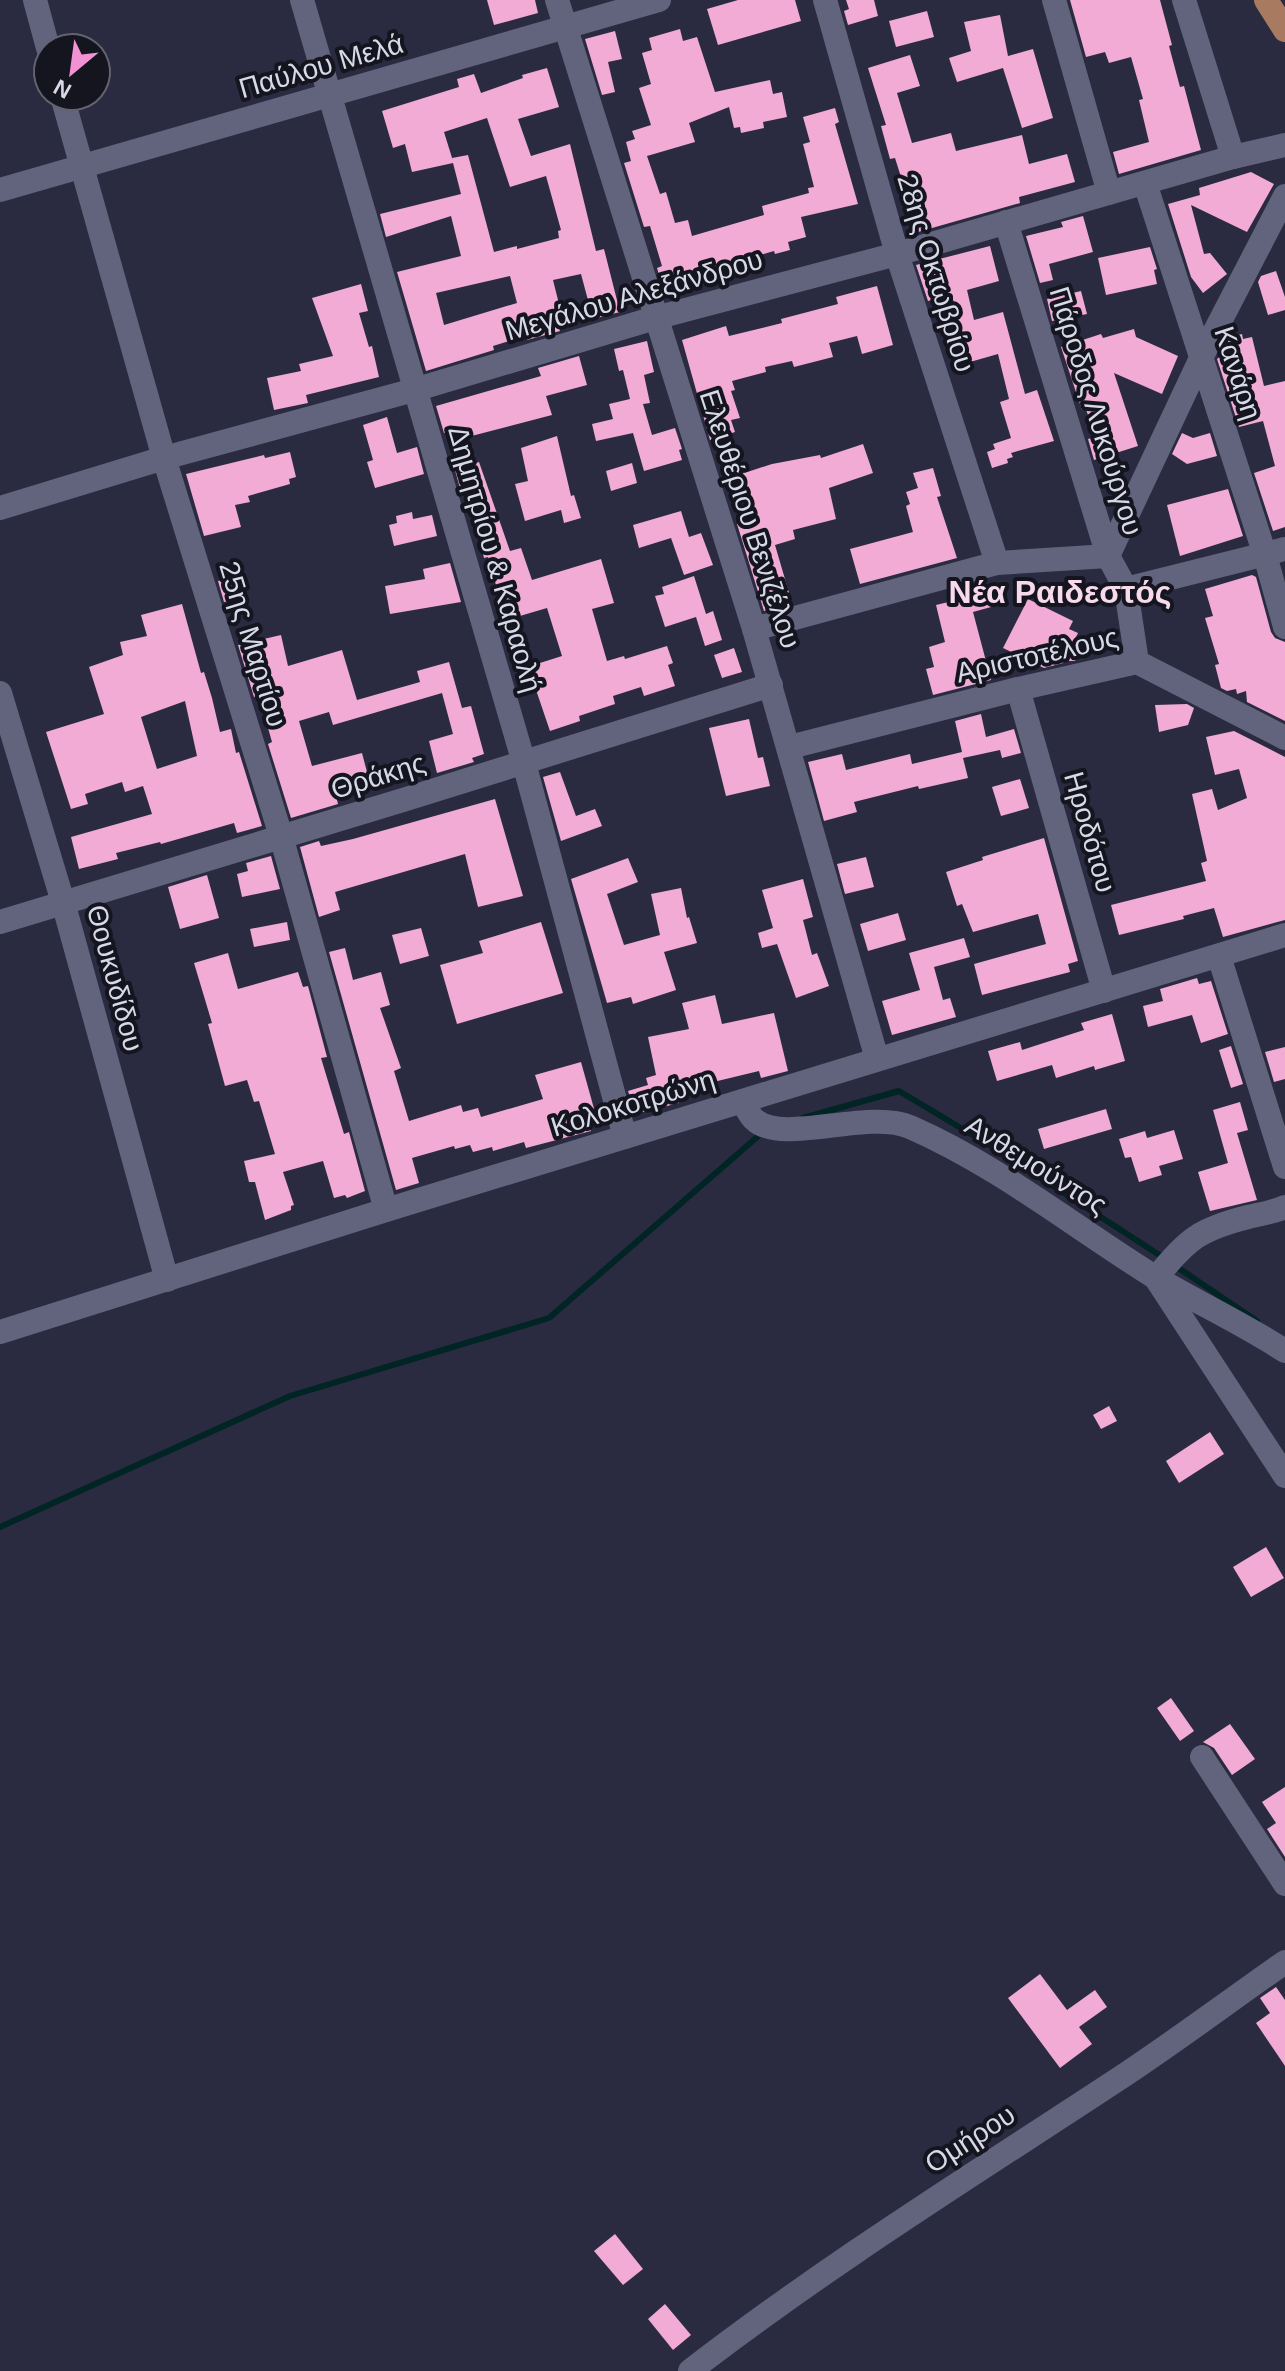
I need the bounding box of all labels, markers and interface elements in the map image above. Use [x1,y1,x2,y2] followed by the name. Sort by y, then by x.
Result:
[235,28,407,104] street label: Παύλου Μελά
[32,32,112,112] north arrow
[50,74,76,104] text: N
[891,170,981,376] street label: 28ης Οκτωβρίου
[502,243,766,347] street label: Μεγάλου Αλεξάνδρου
[1043,283,1149,539] street label: Πάροδος Λυκούργου
[1208,322,1268,424] street label: Κανάρη
[694,386,806,652] street label: Ελευθέριου Βενιζέλου
[442,422,548,696] street label: Δημητρίου & Καραολή
[213,558,293,730] street label: 25ης Μαρτίου
[949,574,1171,610] district label: Νέα Ραιδεστός
[953,621,1121,689] street label: Αριστοτέλους
[327,747,429,805] street label: Θράκης
[1058,768,1122,896] street label: Ηροδότου
[81,901,149,1055] street label: Θουκυδίδου
[547,1063,719,1143] street label: Κολοκοτρώνη
[960,1109,1112,1221] street label: Ανθεμούντος
[920,2099,1020,2179] street label: Ομήρου

